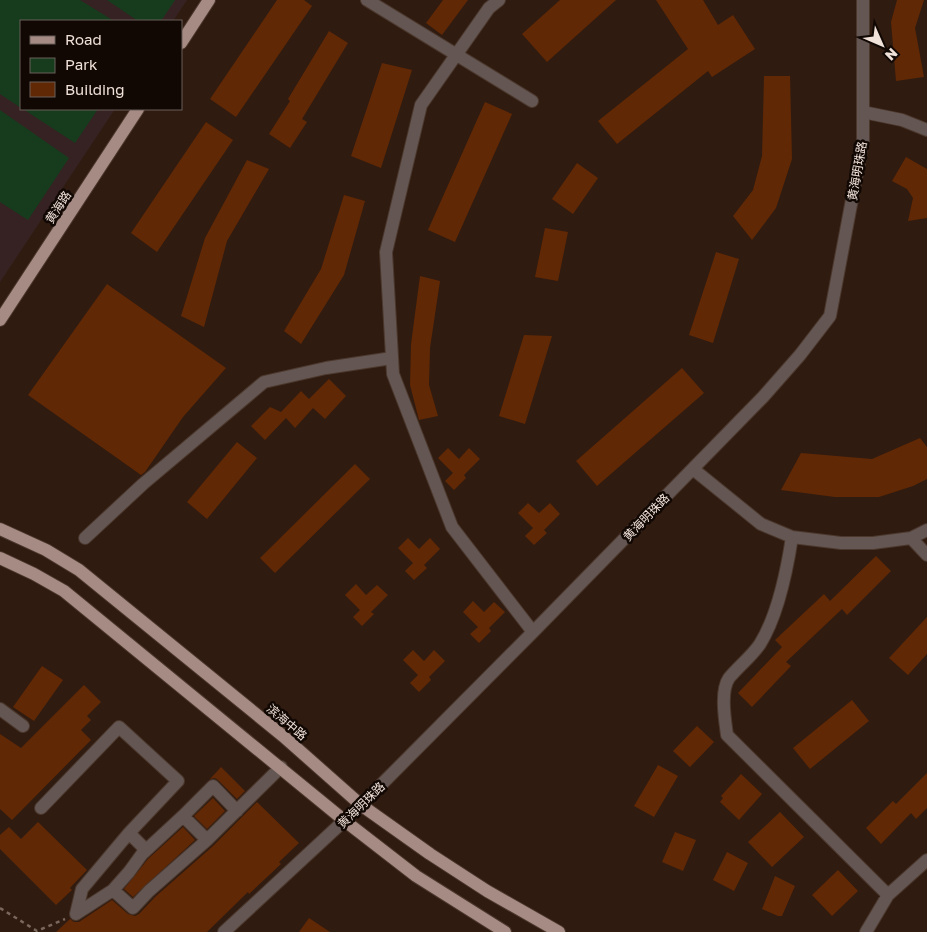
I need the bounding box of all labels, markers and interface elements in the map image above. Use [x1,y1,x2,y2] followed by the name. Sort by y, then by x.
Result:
[20,20,182,110] legend
[857,20,907,70] north arrow
[65,30,102,48] text: Road
[882,45,901,64] text: N
[65,55,98,73] text: Park
[65,80,125,98] text: Building
[844,140,870,202] street label: 黄海明珠路
[42,188,74,226] street label: 黄海路
[620,490,672,544] street label: 黄海明珠路
[264,701,310,743] street label: 滨海中路
[334,779,388,831] street label: 黄海明珠路

